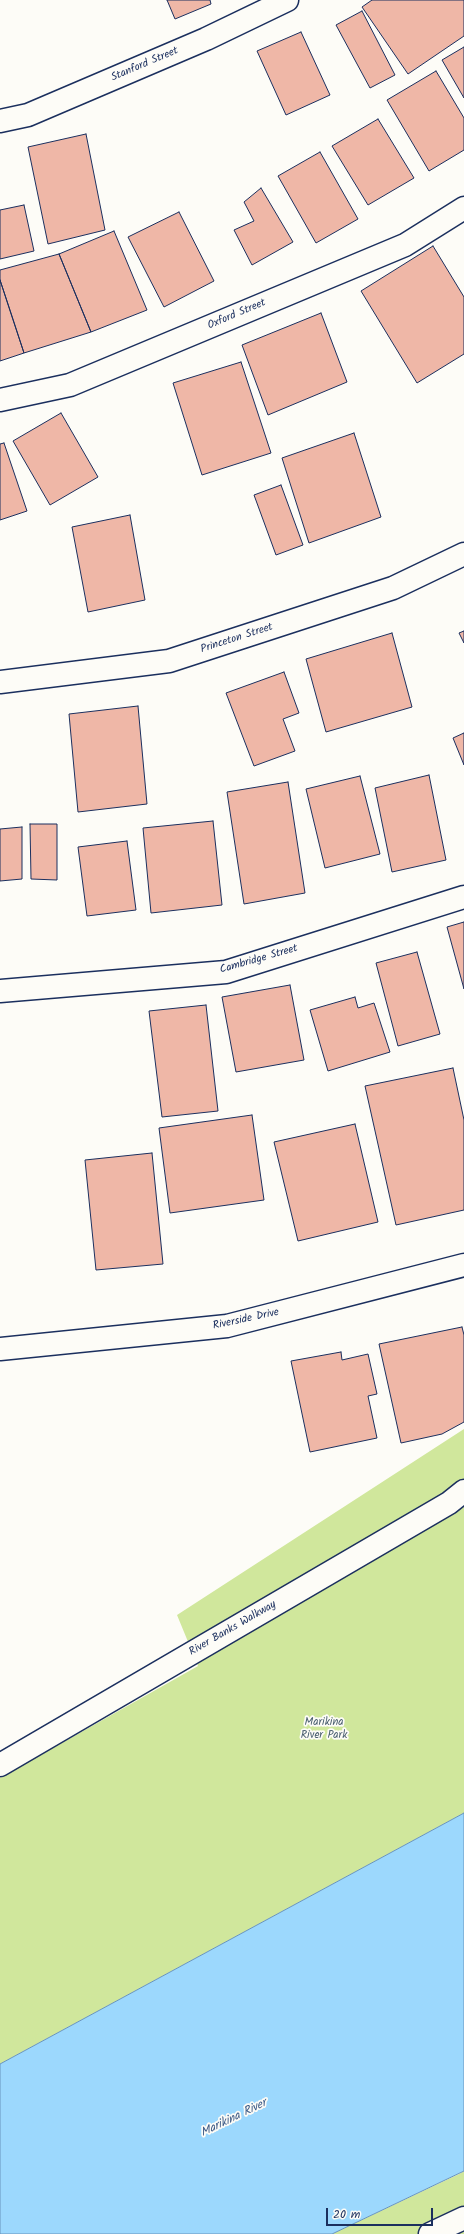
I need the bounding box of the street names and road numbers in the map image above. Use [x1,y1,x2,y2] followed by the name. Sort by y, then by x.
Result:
[109,45,181,85] street label: Stanford Street
[206,297,268,333] street label: Oxford Street
[199,621,275,657] street label: Princeton Street
[218,943,300,977] street label: Cambridge Street
[212,1307,280,1333] street label: Riverside Drive
[187,1599,279,1659] street label: River Banks Walkway

